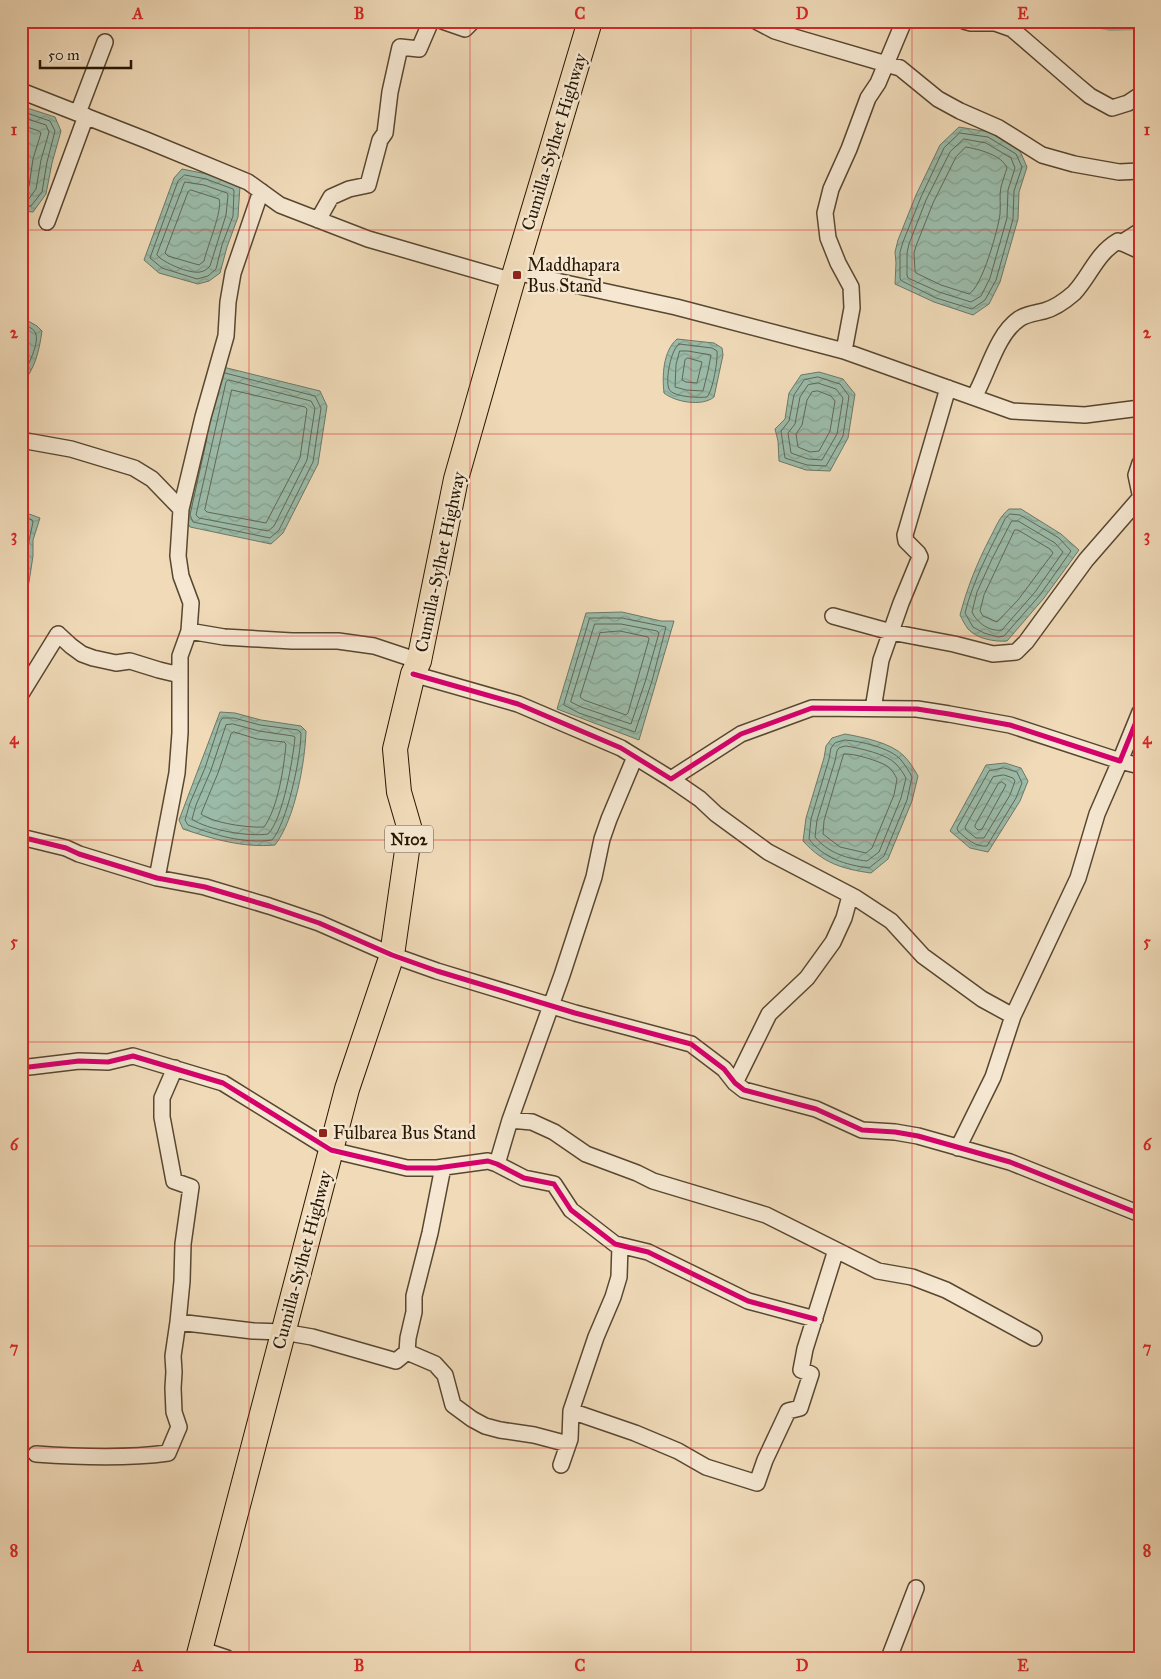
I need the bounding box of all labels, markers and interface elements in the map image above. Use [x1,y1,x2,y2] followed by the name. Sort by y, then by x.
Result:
[132,4,144,23] text: A
[354,4,364,23] text: B
[575,4,586,23] text: C
[796,4,809,23] text: D
[1017,4,1029,23] text: E
[40,38,131,70] scale bar
[48,46,80,64] text: 50 m
[517,50,593,234] street label: Cumilla-Sylhet Highway
[11,120,18,139] text: 1
[1144,120,1151,139] text: 1
[527,254,620,297] place label: Maddhapara Bus Stand
[511,269,523,281] marker: Maddhapara Bus Stand
[10,323,19,342] text: 2
[1143,323,1152,342] text: 2
[410,469,471,655] street label: Cumilla-Sylhet Highway
[11,526,17,546] text: 3
[1144,526,1150,546] text: 3
[10,729,20,749] text: 4
[1143,729,1153,749] text: 4
[385,826,433,852] road number: N102
[10,932,18,951] text: 5
[1143,932,1151,951] text: 5
[333,1122,476,1144] place label: Fulbarea Bus Stand
[317,1127,329,1139] marker: Fulbarea Bus Stand
[10,1135,19,1154] text: 6
[1143,1135,1152,1154] text: 6
[268,1168,338,1352] street label: Cumilla-Sylhet Highway
[10,1338,19,1357] text: 7
[1143,1338,1152,1357] text: 7
[10,1541,18,1560] text: 8
[1143,1541,1151,1560] text: 8
[132,1656,144,1675] text: A
[354,1656,364,1675] text: B
[575,1656,586,1675] text: C
[796,1656,809,1675] text: D
[1017,1656,1029,1675] text: E

